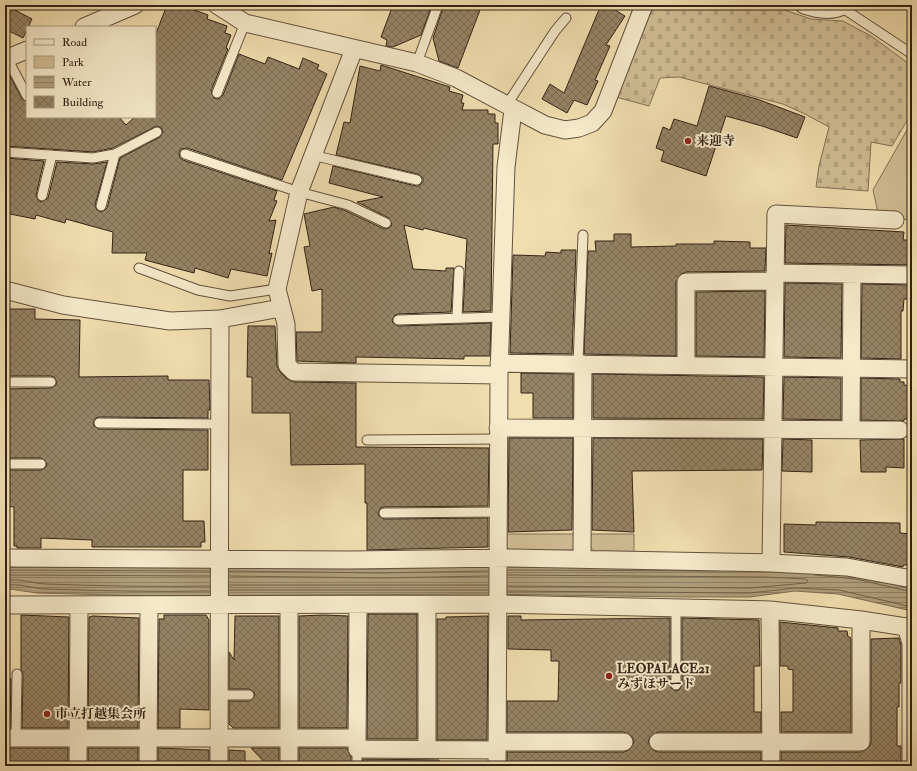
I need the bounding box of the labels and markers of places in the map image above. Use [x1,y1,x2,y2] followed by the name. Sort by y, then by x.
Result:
[696,133,735,149] place label: 来迎寺
[683,136,693,146] marker: 来迎寺
[617,661,710,692] place label: LEOPALACE21 みずほサード
[604,671,614,681] marker: LEOPALACE21 みずほサード
[55,706,146,722] place label: 市立打越集会所
[42,709,52,719] marker: 市立打越集会所

